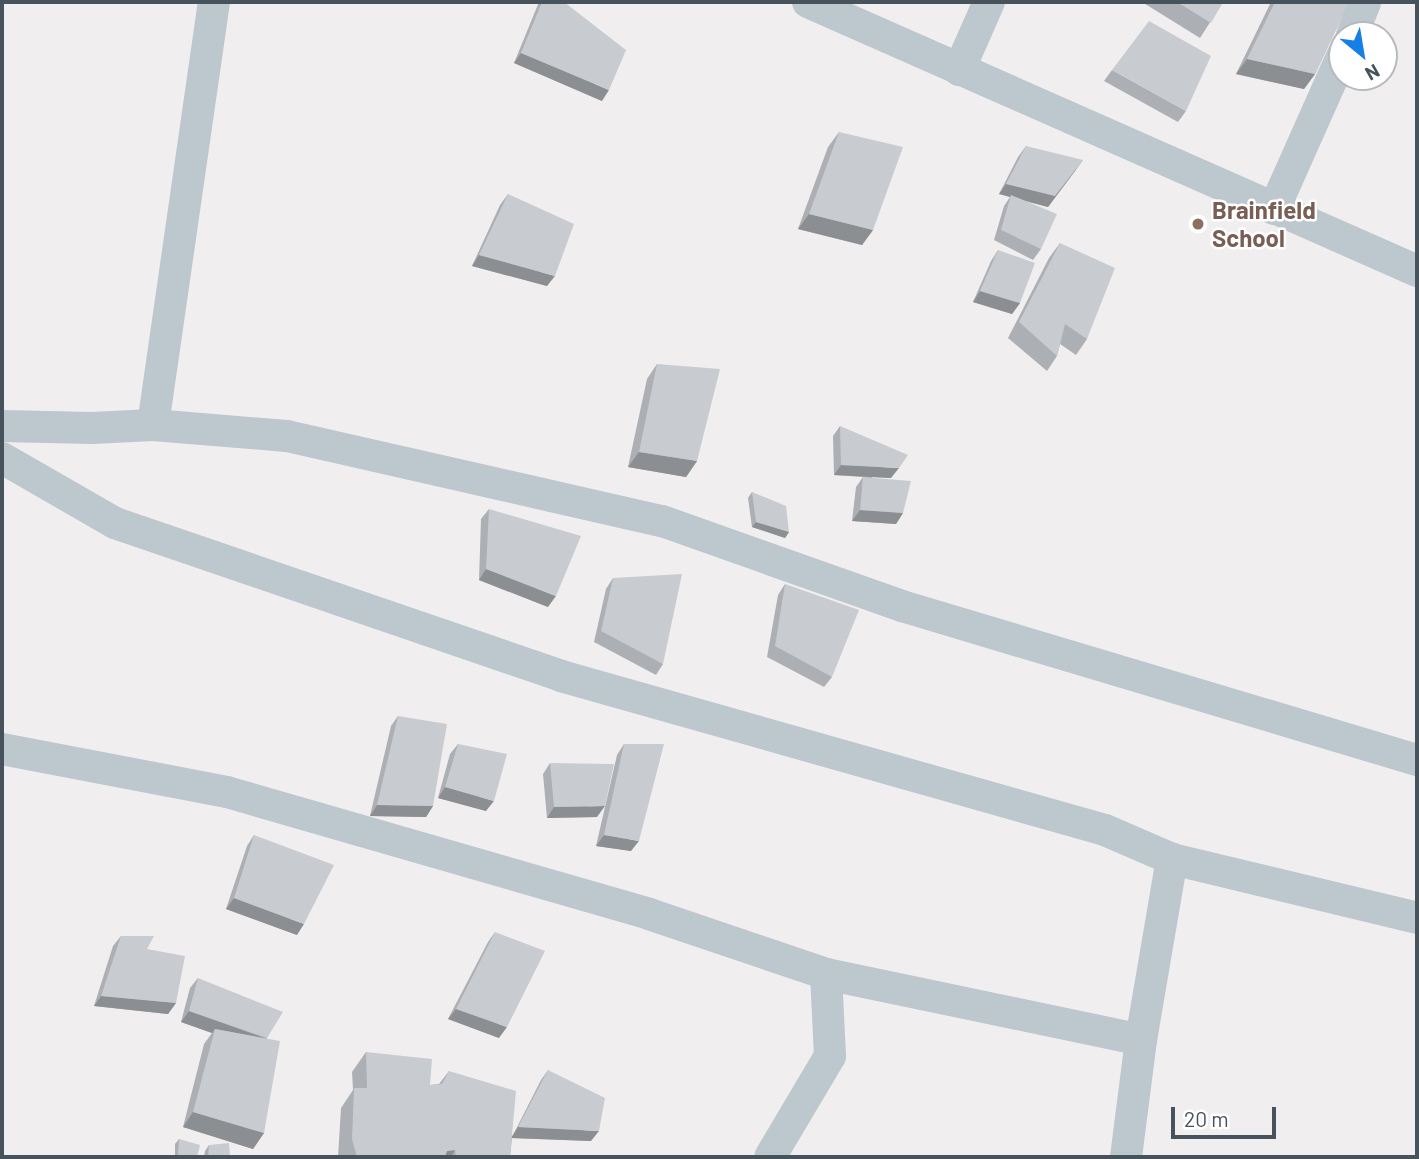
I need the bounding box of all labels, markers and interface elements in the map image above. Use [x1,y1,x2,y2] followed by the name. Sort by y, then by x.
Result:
[1328,21,1398,91] north arrow
[1362,60,1384,86] text: N
[1212,196,1316,252] place label: Brainfield School
[1190,216,1206,232] marker: Brainfield School
[1174,1092,1279,1136] scale bar
[1184,1106,1229,1131] text: 20 m

